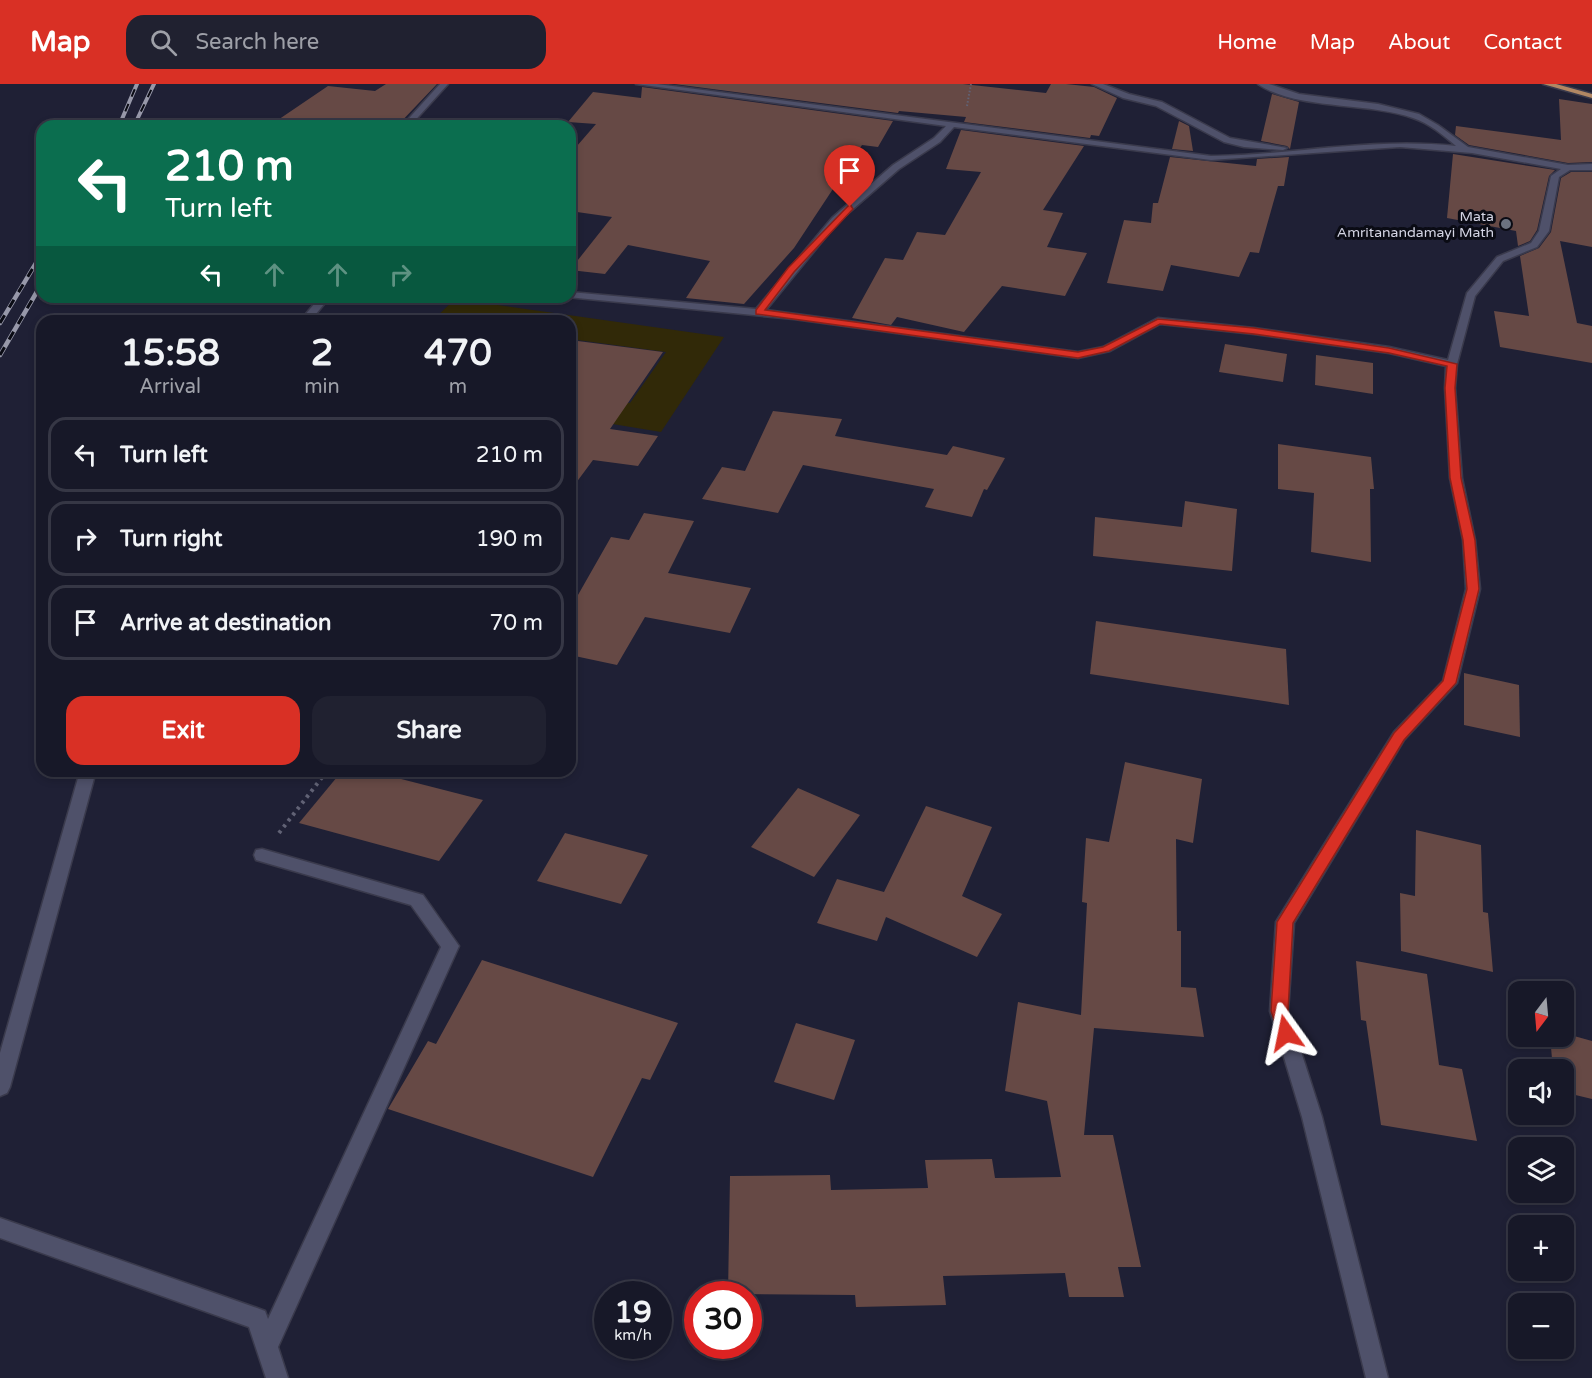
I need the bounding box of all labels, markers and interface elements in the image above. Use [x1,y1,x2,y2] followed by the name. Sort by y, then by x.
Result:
[126,15,546,69] search box
[30,25,90,59] text: Map
[147,26,180,59] icon: search
[195,29,319,55] text: Search here
[1217,30,1277,55] text: Home
[1310,30,1355,55] text: Map
[1388,30,1450,55] text: About
[1483,30,1562,55] text: Contact
[165,141,294,192] text: 210 m
[66,144,144,222] icon: left
[824,145,875,207] pin
[833,154,866,187] icon: arrive
[165,192,272,225] text: Turn left
[1337,208,1494,241] place label: Mata Amritanandamayi Math
[1499,217,1513,231] marker: Mata Amritanandamayi Math
[195,258,228,291] icon: left
[258,258,291,291] icon: ahead
[321,258,354,291] icon: ahead
[384,258,417,291] icon: right
[120,332,220,375] text: 15:58
[311,332,333,375] text: 2
[424,332,492,375] text: 470
[139,375,201,399] text: Arrival
[304,375,340,399] text: min
[449,375,467,399] text: m
[69,438,102,471] icon: left
[120,442,208,468] text: Turn left
[476,442,543,468] text: 210 m
[69,522,102,555] icon: right
[120,526,222,552] text: Turn right
[476,526,543,552] text: 190 m
[69,606,102,639] icon: arrive
[120,610,331,636] text: Arrive at destination
[489,610,543,636] text: 70 m
[66,696,300,765] button: Exit
[312,696,546,765] button: Share
[1508,981,1574,1047] north arrow
[1508,981,1574,1359] map controls
[1254,1001,1318,1065] position arrow
[1508,1059,1574,1125] button: sound
[1508,1137,1574,1203] button: layers
[1508,1215,1574,1281] button: +
[684,1281,762,1359] speed limit sign: 30
[1508,1293,1574,1359] button: −
[614,1294,652,1331] text: 19
[614,1326,652,1344] text: km/h

